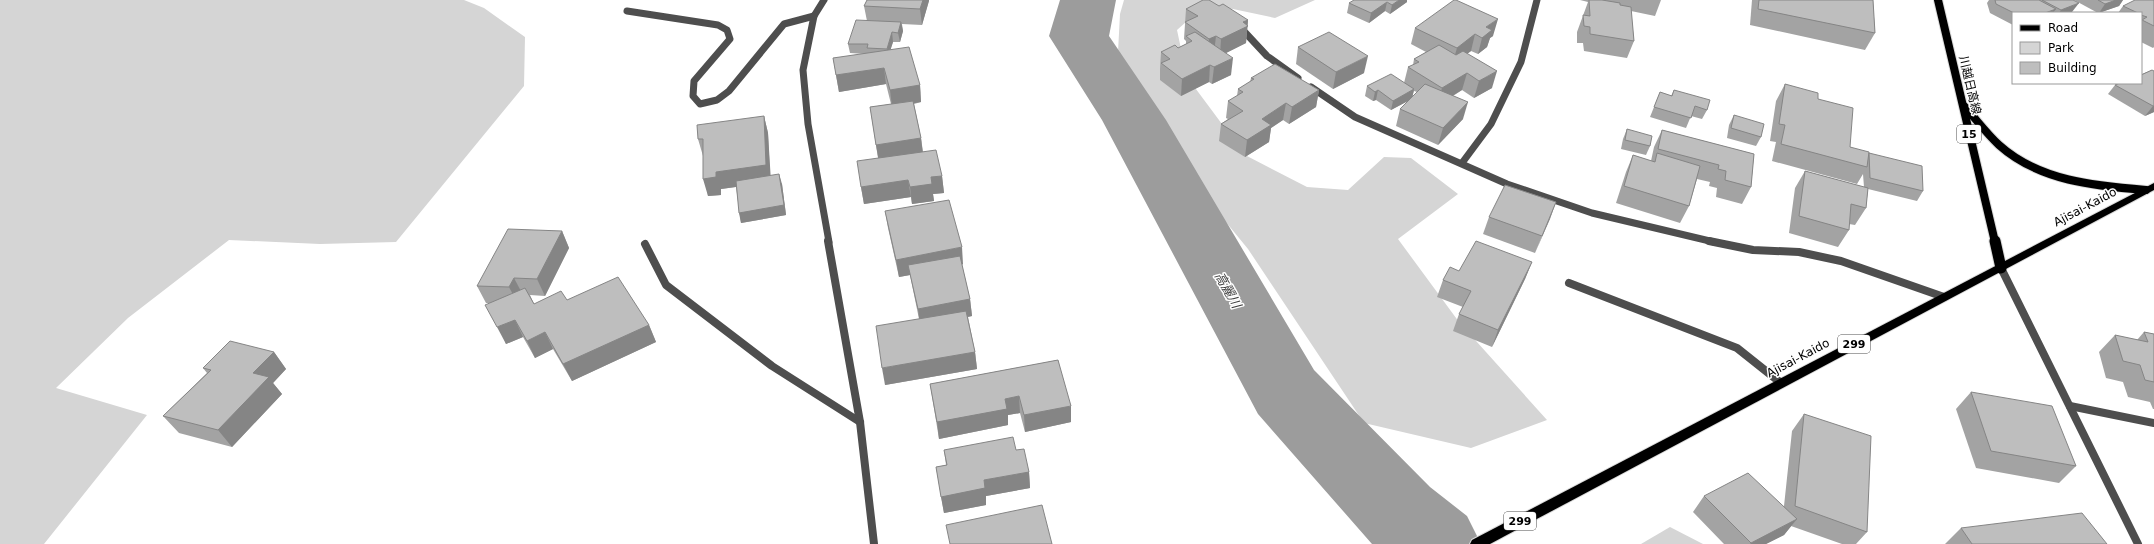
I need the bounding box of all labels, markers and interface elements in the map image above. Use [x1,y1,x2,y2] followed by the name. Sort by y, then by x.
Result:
[2012,12,2142,84] legend
[2048,21,2078,35] text: Road
[2048,41,2074,55] text: Park
[1956,54,1984,116] street label: 川越日高線
[2048,61,2097,75] text: Building
[1957,125,1981,143] road number: 15
[2051,185,2119,229] street label: Ajisai-Kaido
[1212,269,1245,312] water label: 高麗川
[1838,335,1870,353] road number: 299
[1764,336,1832,380] street label: Ajisai-Kaido
[1504,512,1536,530] road number: 299

